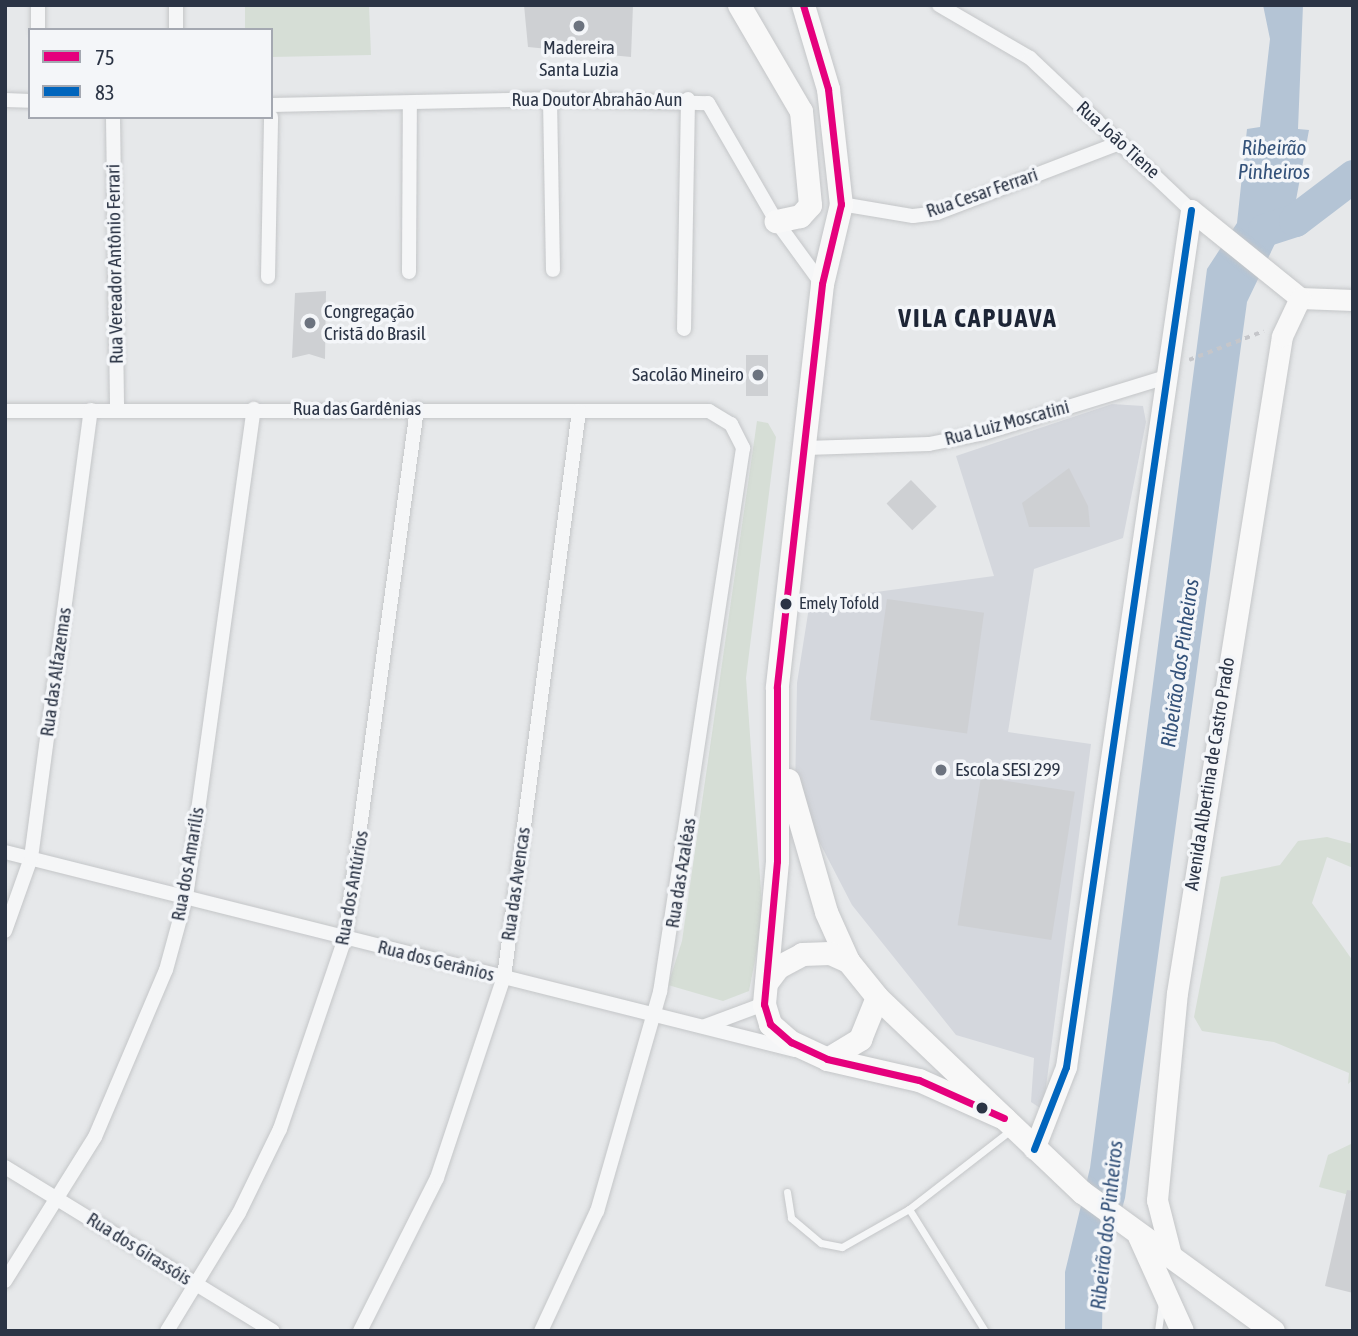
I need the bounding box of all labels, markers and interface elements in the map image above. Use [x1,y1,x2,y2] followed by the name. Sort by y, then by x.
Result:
[571,18,587,34] marker: Madereira Santa Luzia
[28,28,273,119] legend
[539,37,619,81] place label: Madereira Santa Luzia
[95,45,115,69] text: 75
[95,80,115,104] text: 83
[512,89,682,111] street label: Rua Doutor Abrahão Aun
[1072,97,1164,183] street label: Rua João Tiene
[1238,134,1310,184] water label: Ribeirão Pinheiros
[923,163,1041,223] street label: Rua Cesar Ferrari
[102,164,128,364] street label: Rua Vereador Antônio Ferrari
[324,301,426,345] place label: Congregação Cristã do Brasil
[900,303,1056,335] district label: VILA CAPUAVA
[302,315,318,331] marker: Congregação Cristã do Brasil
[632,364,744,386] place label: Sacolão Mineiro
[750,367,766,383] marker: Sacolão Mineiro
[942,395,1072,451] street label: Rua Luiz Moscatini
[293,398,421,420] street label: Rua das Gardênias
[1155,577,1203,749] water label: Ribeirão dos Pinheiros
[799,594,879,614] place label: Emely Tofold
[779,597,793,611] marker: Emely Tofold
[36,606,76,738] street label: Rua das Alfazemas
[1180,656,1240,892] street label: Avenida Albertina de Castro Prado
[955,759,1061,781] place label: Escola SESI 299
[933,762,949,778] marker: Escola SESI 299
[167,805,209,923] street label: Rua dos Amarílis
[661,816,701,930] street label: Rua das Azaléas
[497,826,535,942] street label: Rua das Avencas
[331,829,373,947] street label: Rua dos Antúrios
[375,936,497,986] street label: Rua dos Gerânios
[975,1101,989,1115] unlabelled marker
[1085,1139,1127,1311] water label: Ribeirão dos Pinheiros
[82,1208,196,1290] street label: Rua dos Girassóis

